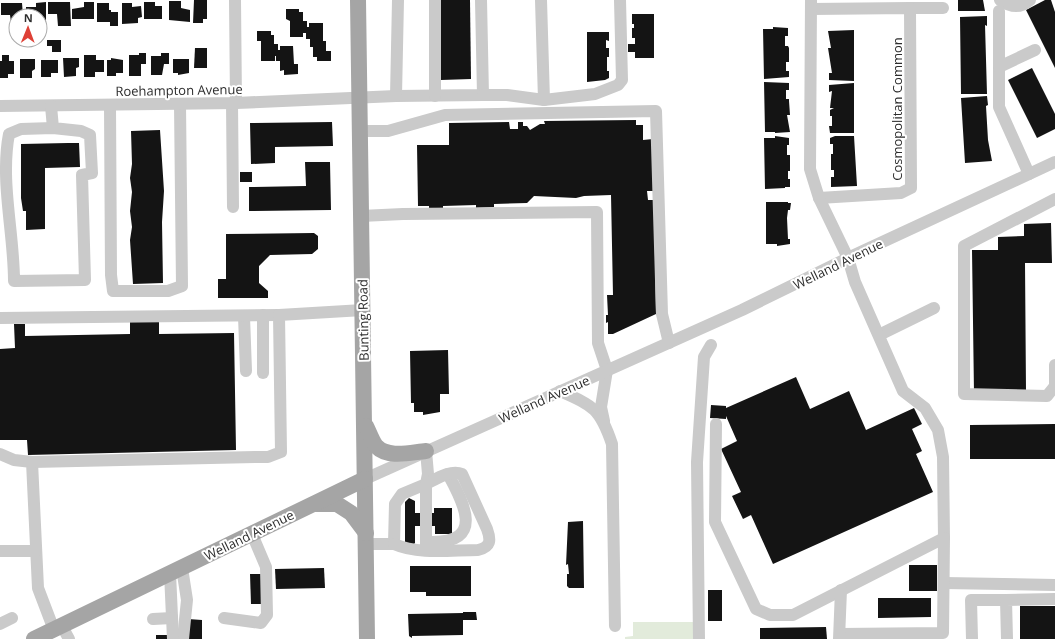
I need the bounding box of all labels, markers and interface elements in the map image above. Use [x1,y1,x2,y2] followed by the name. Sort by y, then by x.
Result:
[8,8,48,48] north arrow
[24,10,33,25] text: N
[888,37,906,181] street label: Cosmopolitan Common
[115,80,243,100] street label: Roehampton Avenue
[790,235,886,293] street label: Welland Avenue
[353,279,373,361] street label: Bunting Road
[496,371,592,427] street label: Welland Avenue
[201,506,297,564] street label: Welland Avenue

